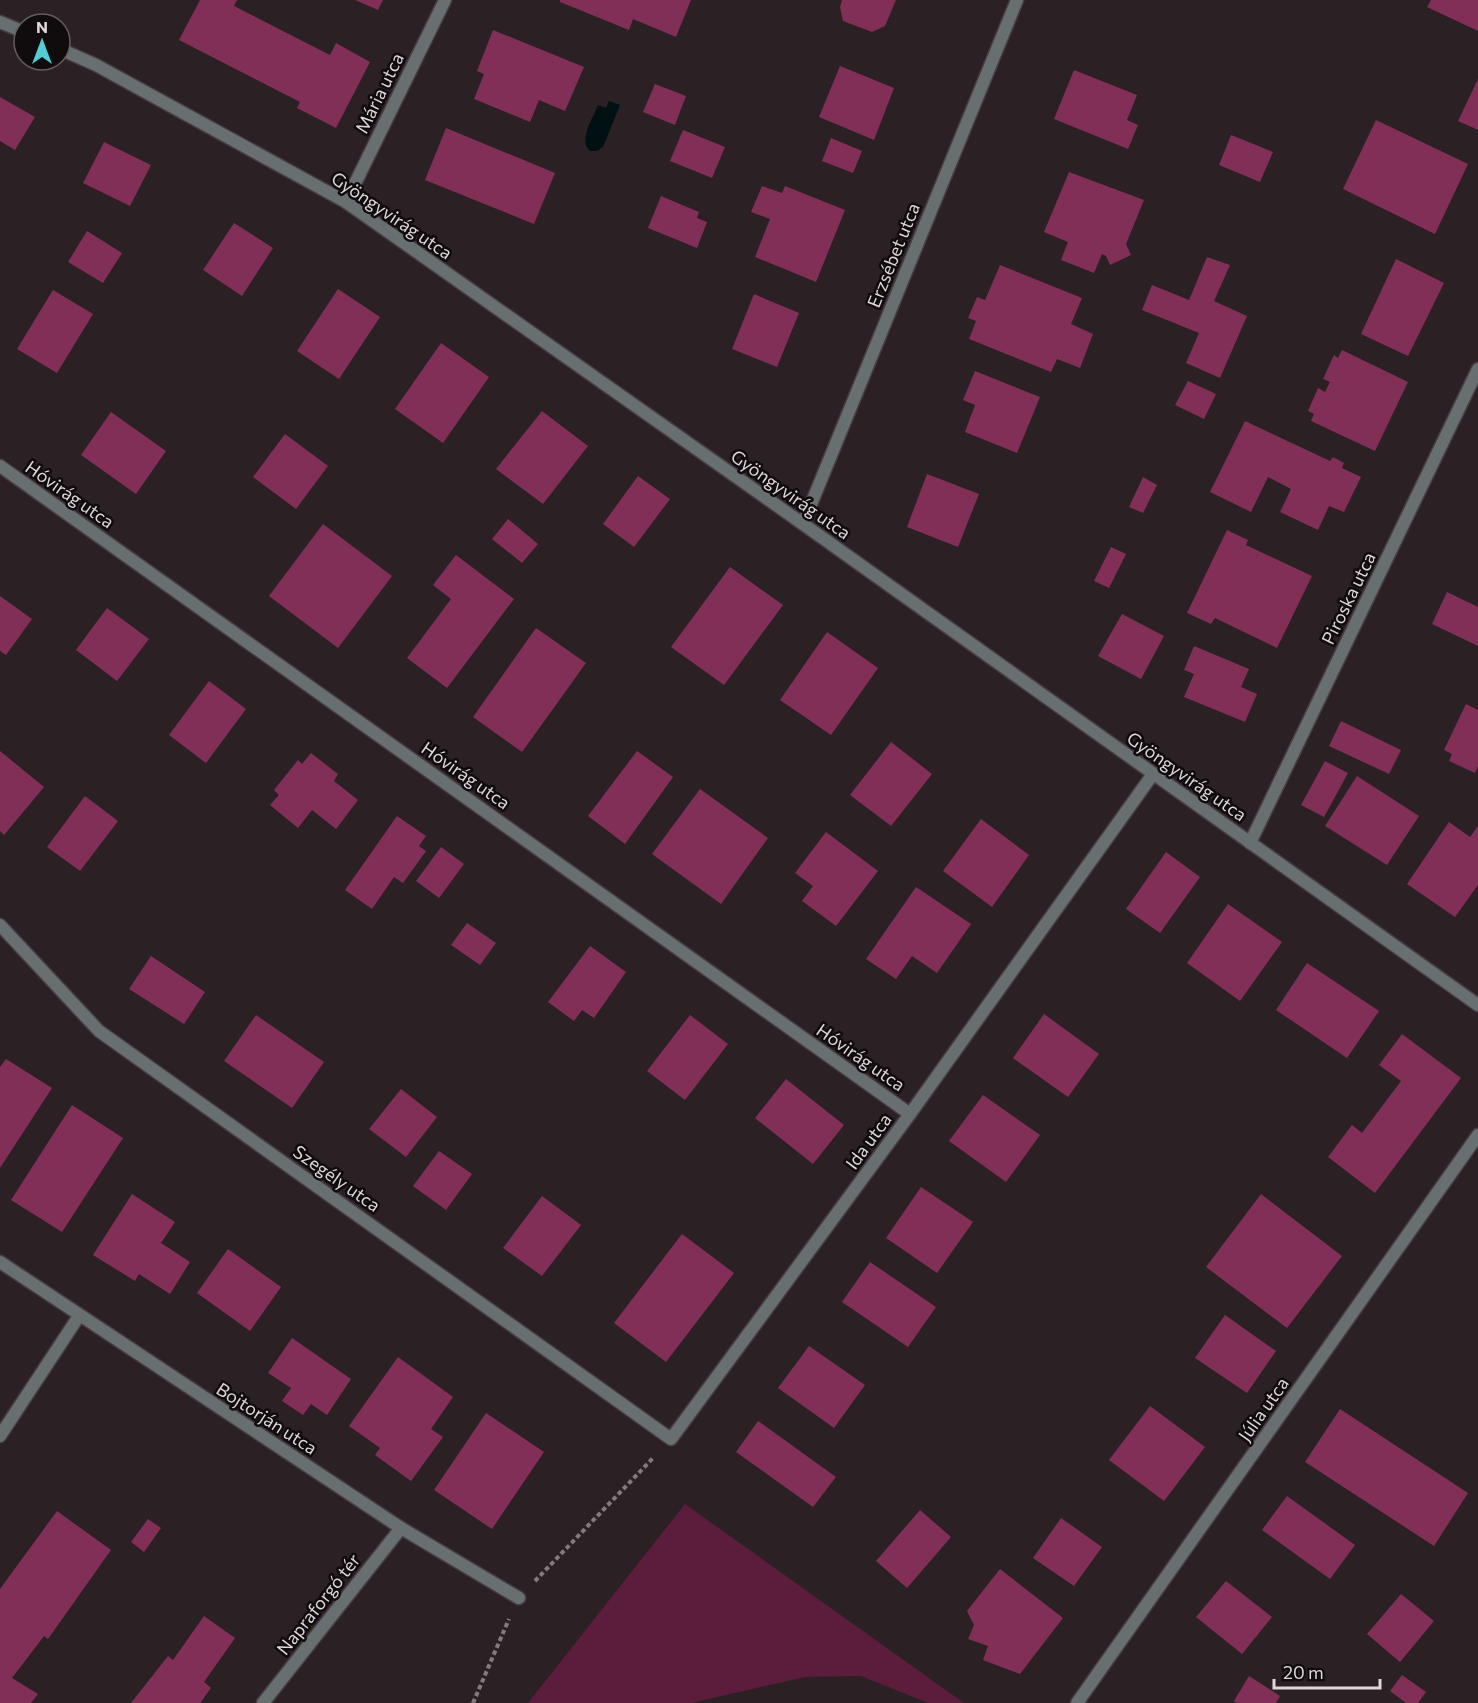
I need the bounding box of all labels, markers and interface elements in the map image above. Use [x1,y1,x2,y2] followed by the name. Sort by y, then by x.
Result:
[12,12,72,72] north arrow
[36,17,48,36] text: N
[350,49,408,137] street label: Mária utca
[327,166,457,264] street label: Gyöngyvirág utca
[862,199,924,311] street label: Erzsébet utca
[727,445,855,543] street label: Gyöngyvirág utca
[22,455,118,533] street label: Hóvirág utca
[1316,548,1380,648] street label: Piroska utca
[1123,727,1251,825] street label: Gyöngyvirág utca
[418,736,514,814] street label: Hóvirág utca
[813,1018,909,1096] street label: Hóvirág utca
[840,1109,896,1173] street label: Ida utca
[289,1140,385,1216] street label: Szegély utca
[1233,1373,1293,1445] street label: Júlia utca
[213,1377,321,1459] street label: Bojtorján utca
[272,1549,364,1659] street label: Napraforgó tér
[1274,1652,1380,1690] scale bar
[1283,1661,1324,1683] text: 20 m

